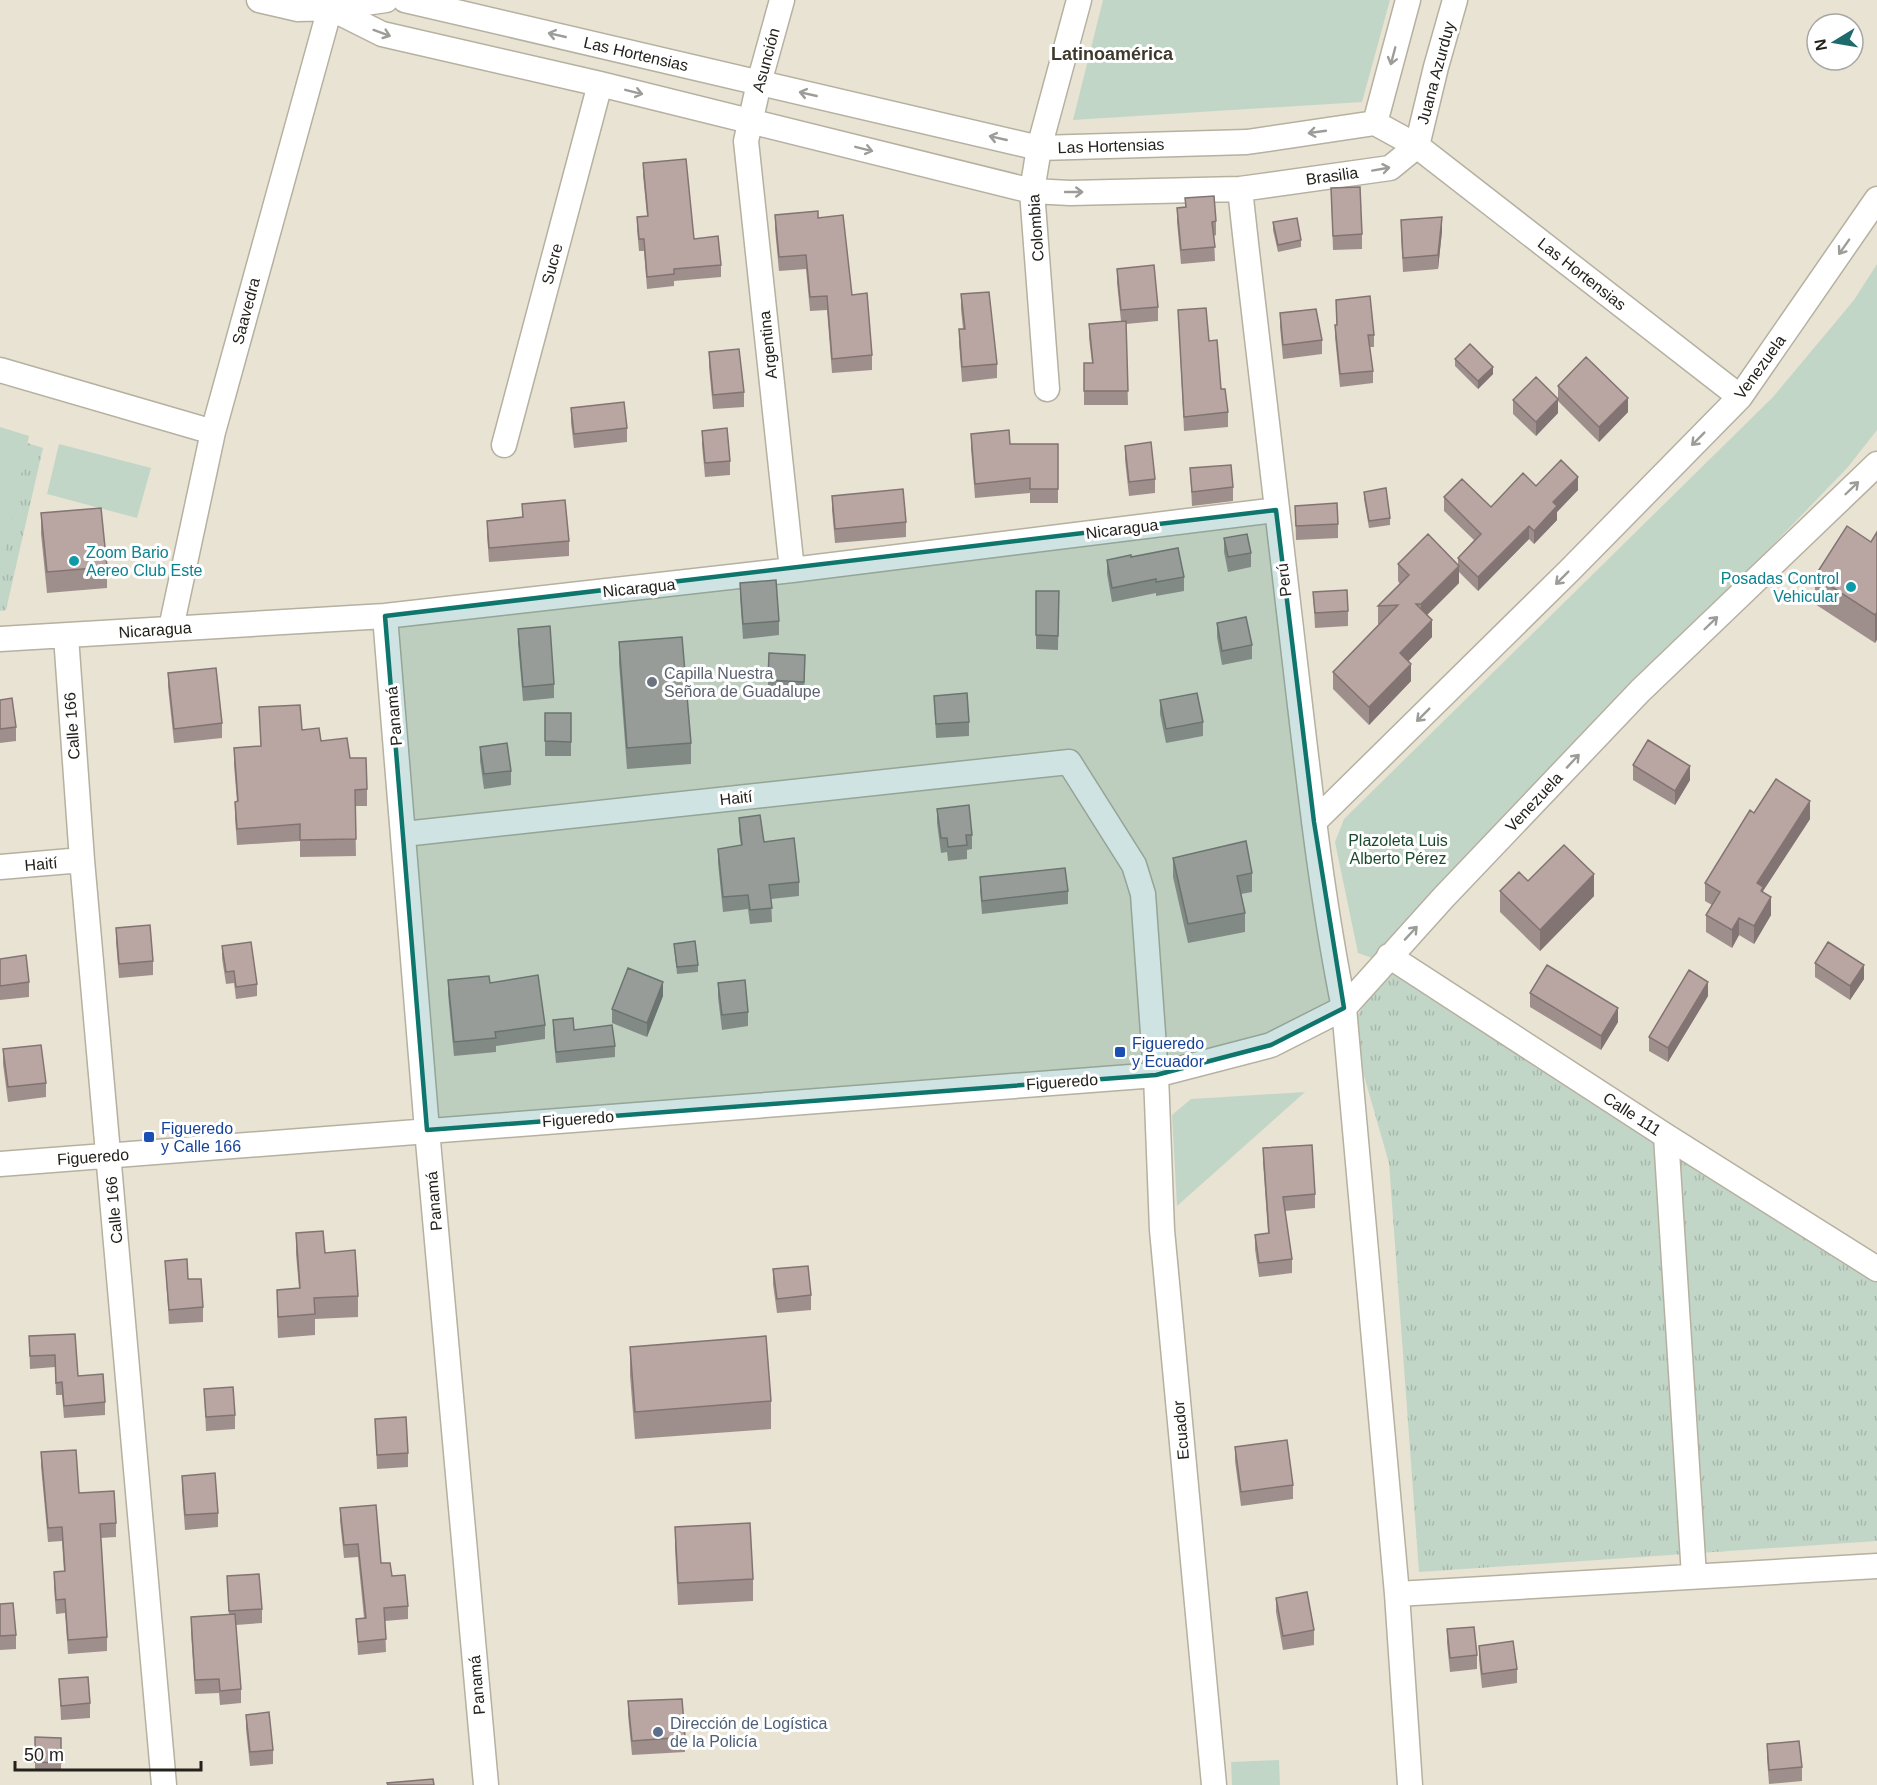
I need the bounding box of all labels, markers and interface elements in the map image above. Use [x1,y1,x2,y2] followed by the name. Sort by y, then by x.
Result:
[1805,12,1865,72] north arrow
[1414,20,1458,126] street label: Juana Azurduy
[749,26,783,94] street label: Asunción
[373,28,391,39] one-way arrow
[548,29,567,41] one-way arrow
[582,34,690,74] street label: Las Hortensias
[1811,37,1830,52] text: N
[1051,44,1174,64] district label: Latinoamérica
[1387,47,1398,66] one-way arrow
[624,86,643,98] one-way arrow
[799,88,818,100] one-way arrow
[1308,126,1327,137] one-way arrow
[989,132,1008,144] one-way arrow
[1057,136,1165,156] street label: Las Hortensias
[854,143,873,155] one-way arrow
[1371,163,1390,174] one-way arrow
[1305,164,1359,188] street label: Brasilia
[1064,186,1084,198] one-way arrow
[1025,194,1047,262] street label: Colombia
[1535,234,1629,314] street label: Las Hortensias
[1838,238,1850,254] one-way arrow
[538,242,566,286] street label: Sucre
[229,276,263,346] street label: Saavedra
[756,310,780,380] street label: Argentina
[1731,332,1789,402] street label: Venezuela
[1691,432,1706,447] one-way arrow
[1844,481,1859,495] one-way arrow
[1085,516,1159,542] street label: Nicaragua
[86,544,203,579] place label: Zoom Bario Aereo Club Este
[67,554,81,568] marker: Zoom Bario Aereo Club Este
[1274,562,1294,598] street label: Perú
[1721,570,1840,605] place label: Posadas Control Vehicular
[1554,571,1569,585] one-way arrow
[602,576,676,600] street label: Nicaragua
[1844,580,1858,594] marker: Posadas Control Vehicular
[1703,615,1718,630] one-way arrow
[118,619,192,641] street label: Nicaragua
[664,665,821,700] place label: Capilla Nuestra Señora de Guadalupe
[645,675,659,689] marker: Capilla Nuestra Señora de Guadalupe
[383,685,405,746] street label: Panamá
[61,692,83,760] street label: Calle 166
[1415,708,1430,722] one-way arrow
[1566,753,1580,768] one-way arrow
[1502,769,1566,835] street label: Venezuela
[719,788,754,808] street label: Haití
[1348,832,1448,867] park label: Plazoleta Luis Alberto Pérez
[24,854,59,874] street label: Haití
[1403,926,1417,941] one-way arrow
[1132,1035,1205,1070] place label: Figueredo y Ecuador
[1113,1045,1127,1059] marker: Figueredo y Ecuador
[1025,1071,1099,1093] street label: Figueredo
[1600,1089,1664,1139] street label: Calle 111
[541,1108,615,1130] street label: Figueredo
[161,1120,241,1155] place label: Figueredo y Calle 166
[142,1130,156,1144] marker: Figueredo y Calle 166
[56,1146,130,1168] street label: Figueredo
[423,1170,445,1231] street label: Panamá
[103,1175,125,1244] street label: Calle 166
[1170,1399,1192,1460] street label: Ecuador
[466,1654,488,1715] street label: Panamá
[670,1715,828,1750] place label: Dirección de Logística de la Policía
[651,1725,665,1739] marker: Dirección de Logística de la Policía
[15,1734,201,1772] scale bar
[24,1745,64,1765] text: 50 m

